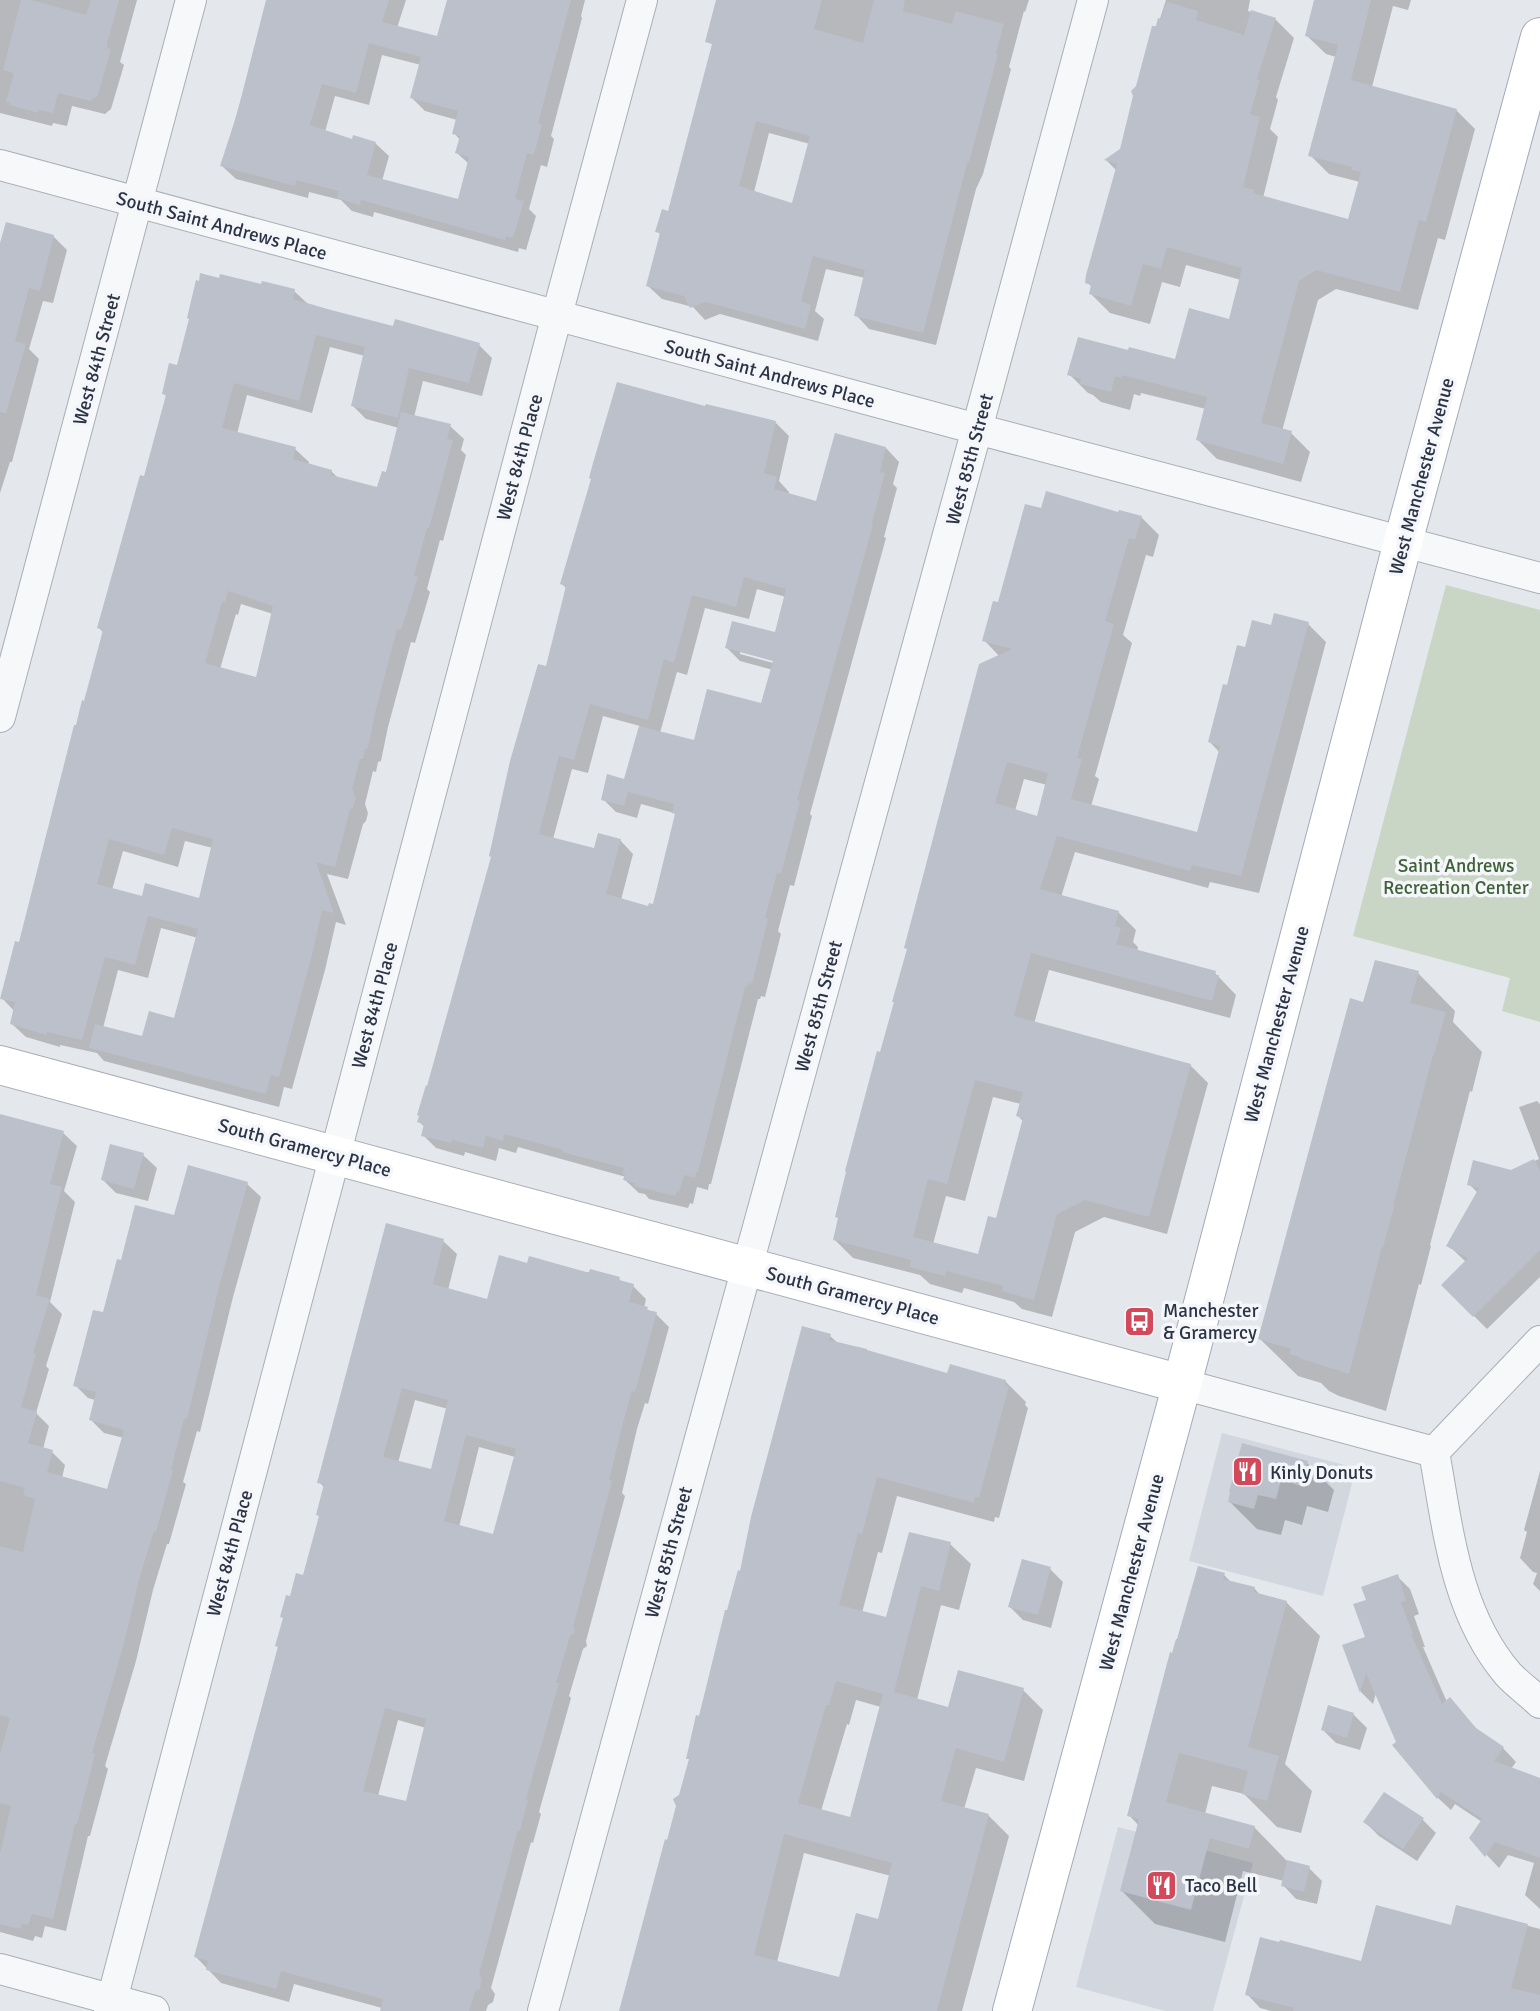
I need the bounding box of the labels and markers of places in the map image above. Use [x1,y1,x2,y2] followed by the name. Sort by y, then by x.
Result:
[1163,1299,1258,1345] place label: Manchester & Gramercy
[1123,1304,1157,1338] bus stop icon: Manchester & Gramercy
[1230,1455,1264,1489] restaurant icon: Kinly Donuts
[1270,1461,1373,1485] place label: Kinly Donuts
[1145,1868,1179,1902] restaurant icon: Taco Bell
[1185,1874,1257,1898] place label: Taco Bell

